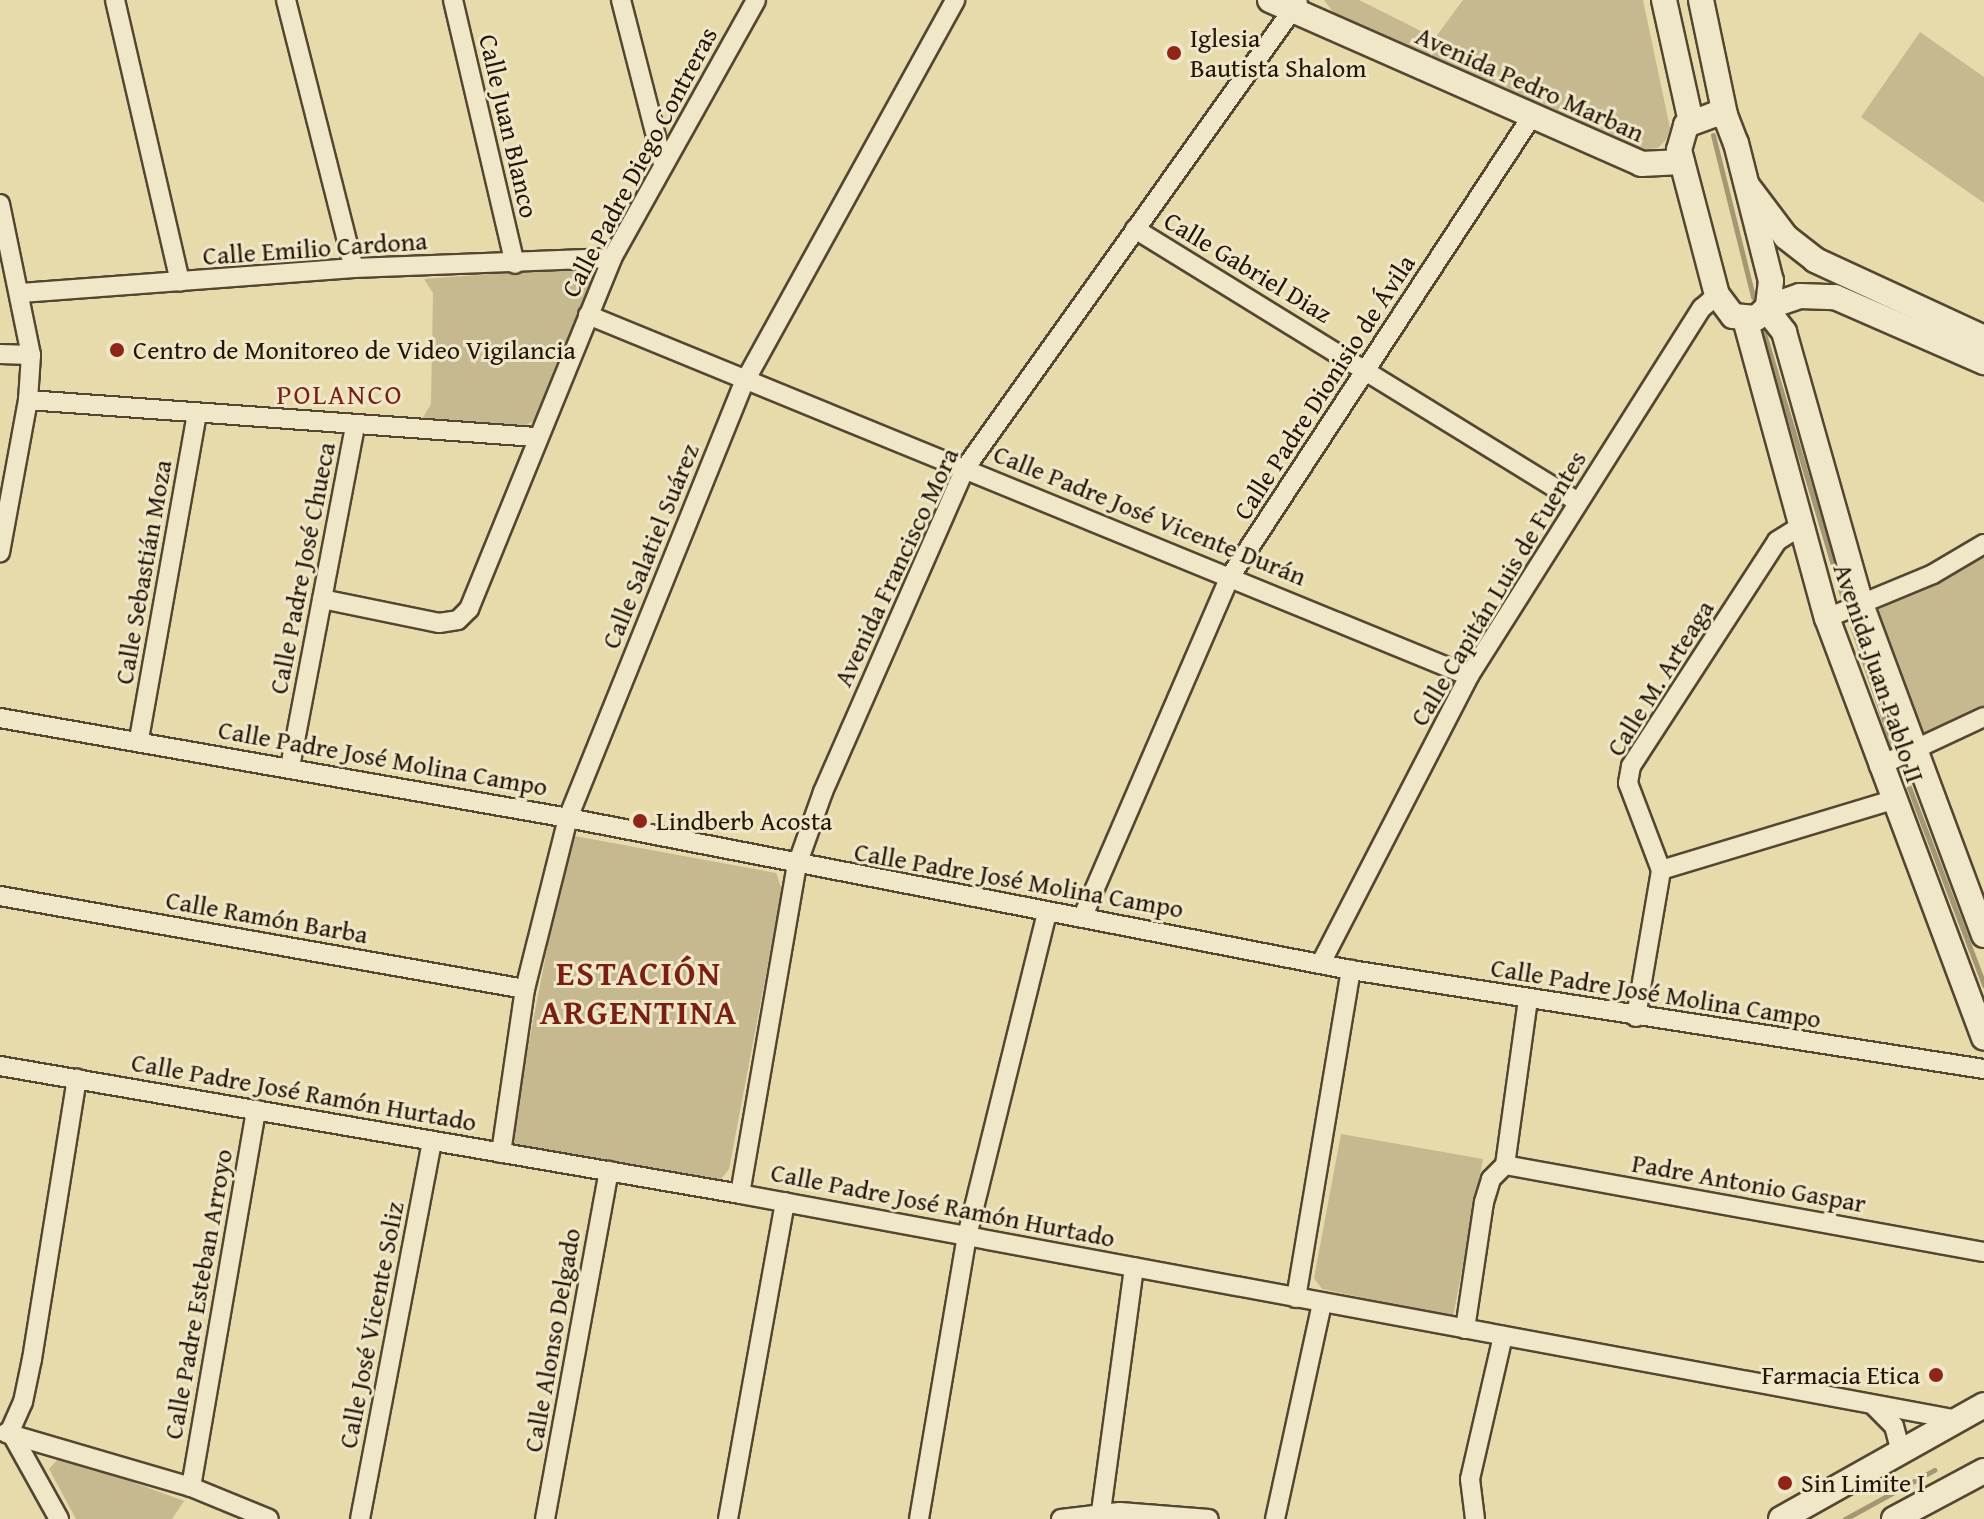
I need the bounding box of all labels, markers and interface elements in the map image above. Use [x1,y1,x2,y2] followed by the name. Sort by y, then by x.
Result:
[1411,20,1649,148] street label: Avenida Pedro Marban
[554,22,724,302] street label: Calle Padre Diego Contreras
[1190,22,1366,84] place label: Iglesia Bautista Shalom
[473,31,545,221] street label: Calle Juan Blanco
[1165,44,1183,62] marker: Iglesia Bautista Shalom
[1159,205,1337,329] street label: Calle Gabriel Diaz
[202,225,428,271] street label: Calle Emilio Cardona
[1227,249,1421,525] street label: Calle Padre Dionisio de Ávila
[133,334,576,366] place label: Centro de Monitoreo de Video Vigilancia
[108,341,126,359] marker: Centro de Monitoreo de Video Vigilancia
[276,377,404,411] district label: POLANCO
[989,438,1311,592] street label: Calle Padre José Vicente Durán
[262,439,342,697] street label: Calle Padre José Chueca
[595,439,705,653] street label: Calle Salatiel Suárez
[827,443,965,691] street label: Avenida Francisco Mora
[1403,445,1593,731] street label: Calle Capitán Luis de Fuentes
[108,457,178,687] street label: Calle Sebastián Moza
[1827,559,1931,787] street label: Avenida Juan Pablo II
[1600,594,1720,762] street label: Calle M. Arteaga
[216,714,550,802] street label: Calle Padre José Molina Campo
[656,805,832,837] place label: Lindberb Acosta
[631,812,649,830] marker: Lindberb Acosta
[852,836,1186,924] street label: Calle Padre José Molina Campo
[164,884,370,950] street label: Calle Ramón Barba
[1489,951,1823,1035] street label: Calle Padre José Molina Campo
[540,952,738,1032] district label: ESTACIÓN ARGENTINA
[129,1046,479,1138] street label: Calle Padre José Ramón Hurtado
[157,1147,239,1441] street label: Calle Padre Esteban Arroyo
[1630,1147,1868,1219] street label: Padre Antonio Gaspar
[768,1156,1118,1254] street label: Calle Padre José Ramón Hurtado
[332,1199,410,1451] street label: Calle José Vicente Soliz
[517,1226,587,1454] street label: Calle Alonso Delgado
[1762,1359,1920,1391] place label: Farmacia Etica
[1927,1366,1945,1384] marker: Farmacia Etica
[1801,1467,1925,1499] place label: Sin Limite I
[1776,1474,1794,1492] marker: Sin Limite I

